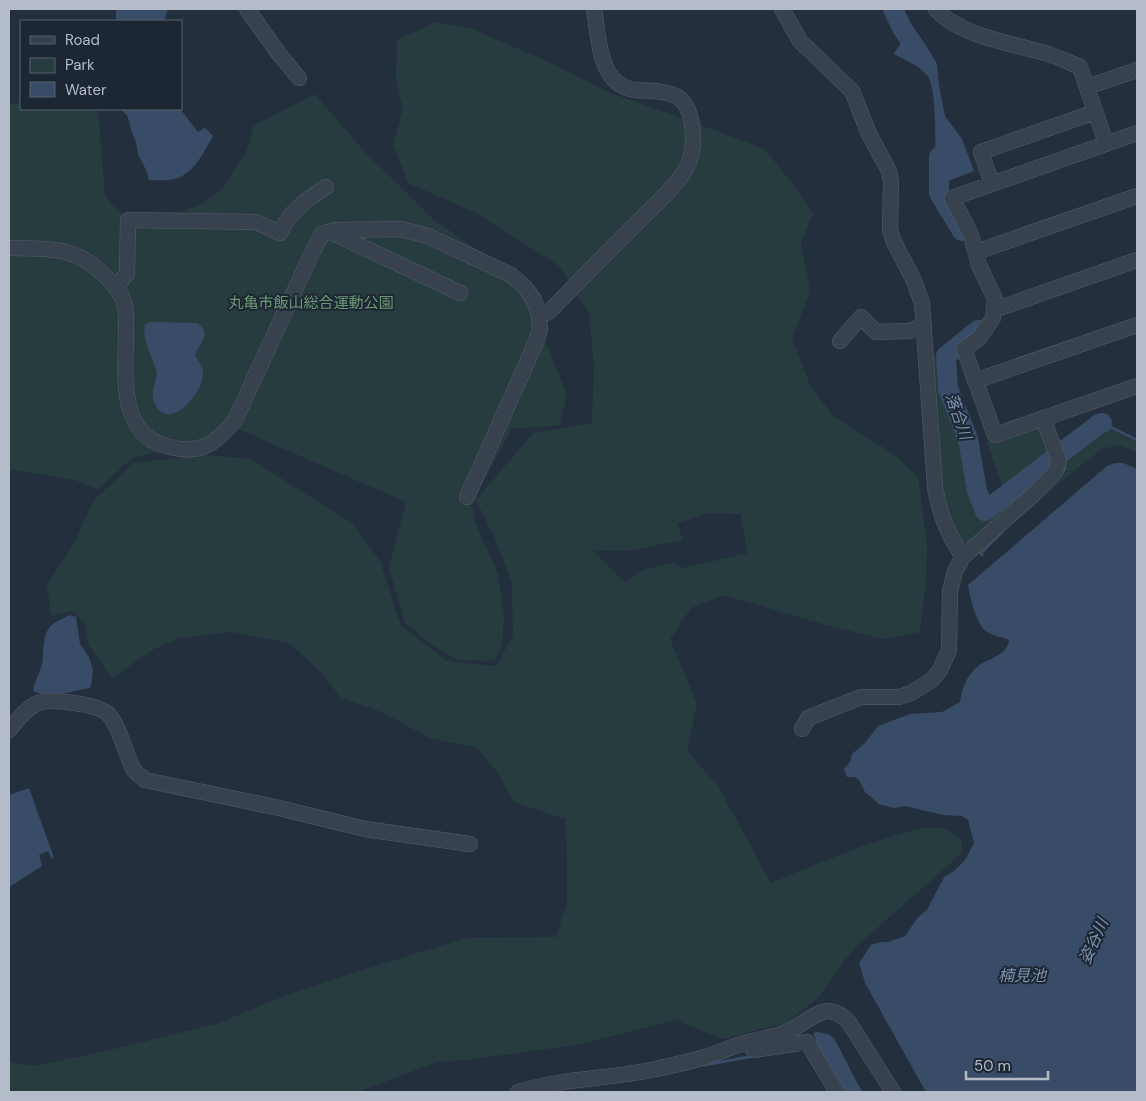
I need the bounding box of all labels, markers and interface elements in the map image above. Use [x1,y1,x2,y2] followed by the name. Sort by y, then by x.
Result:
[20,20,182,110] legend
[65,30,100,50] text: Road
[65,55,95,75] text: Park
[65,80,107,100] text: Water
[228,293,394,313] park label: 丸亀市飯山総合運動公園
[941,390,977,444] water label: 落合川
[1074,913,1114,967] water label: 姿谷川
[998,965,1048,986] water label: 楠見池
[966,1048,1048,1080] scale bar
[974,1056,1011,1076] text: 50 m

